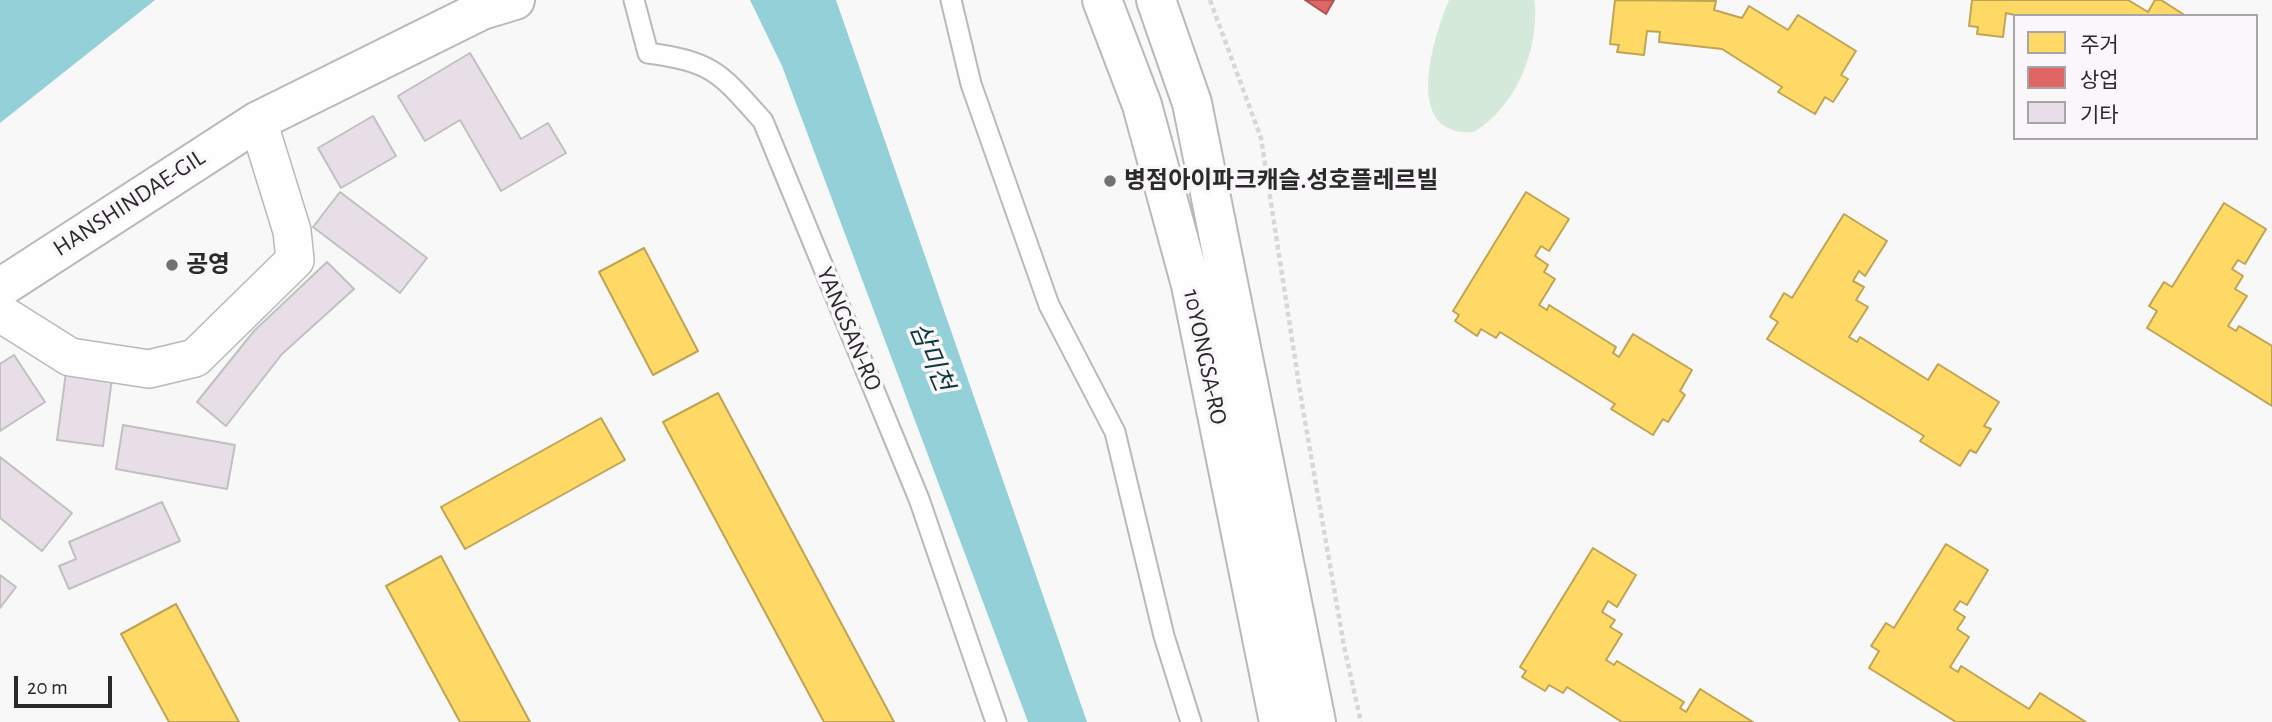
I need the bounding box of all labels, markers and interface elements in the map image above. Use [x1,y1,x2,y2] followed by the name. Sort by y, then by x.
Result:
[2013,14,2258,140] legend
[2080,35,2119,56] text: 주거
[2080,70,2119,91] text: 상업
[2080,105,2119,126] text: 기타
[48,143,210,263] street label: HANSHINDAE-GIL
[1124,167,1439,195] place label: 병점아이파크캐슬.성호플레르빌
[1102,173,1118,189] marker: 병점아이파크캐슬.성호플레르빌
[186,251,230,279] place label: 공영
[164,257,180,273] marker: 공영
[810,263,888,395] street label: YANGSAN-RO
[1177,287,1233,427] street label: 10YONGSA-RO
[903,318,959,396] water label: 삼미천
[18,662,116,706] scale bar
[27,677,68,698] text: 20 m

